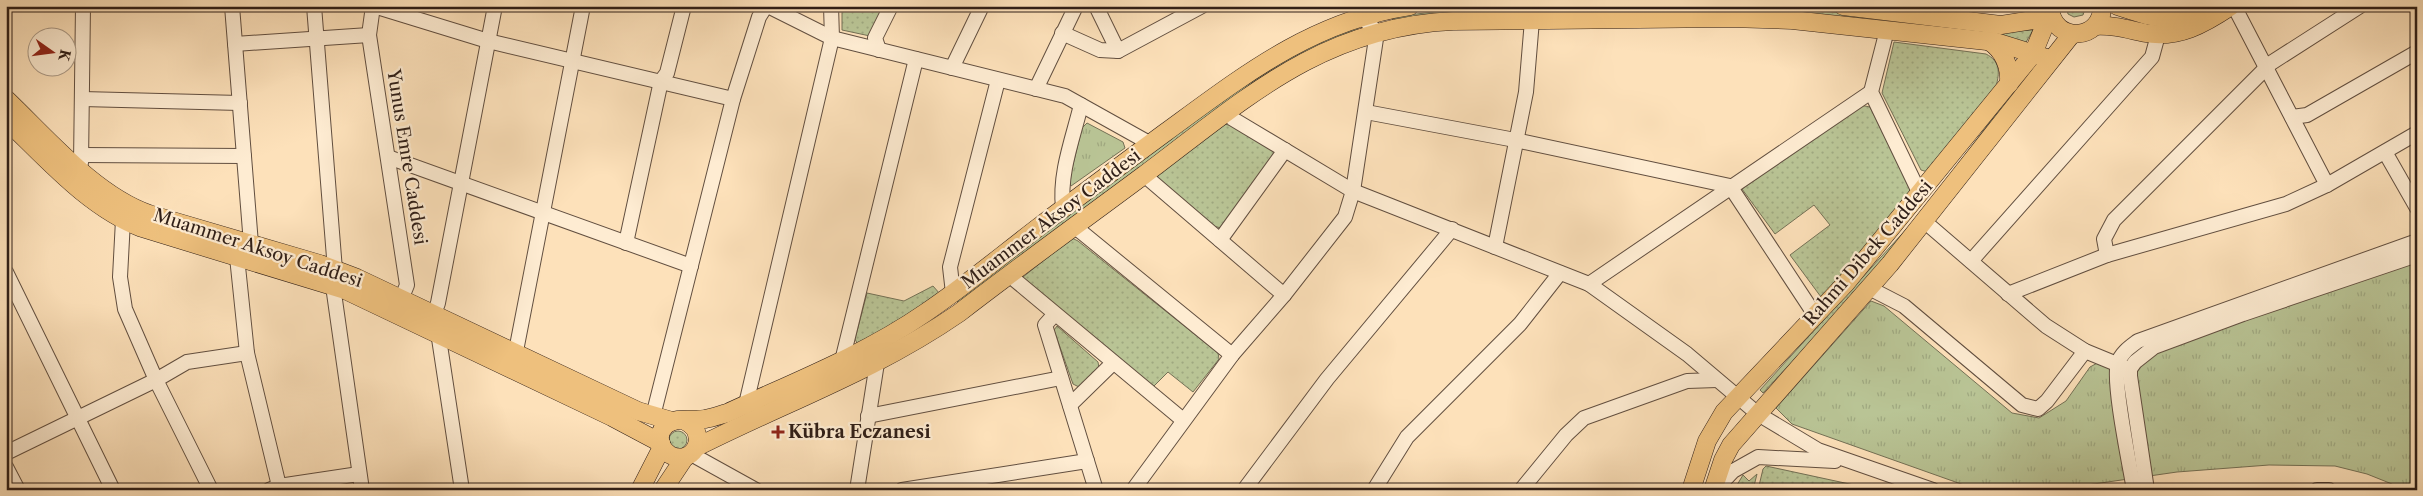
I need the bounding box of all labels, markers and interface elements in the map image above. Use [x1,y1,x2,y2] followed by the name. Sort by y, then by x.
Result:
[28,28,78,78] north arrow
[54,48,75,64] text: K
[382,67,432,247] street label: Yunus Emre Caddesi
[957,144,1145,294] street label: Muammer Aksoy Caddesi
[1799,175,1937,330] street label: Rahmi Dibek Caddesi
[151,204,366,292] street label: Muammer Aksoy Caddesi
[788,421,931,443] place label: Kübra Eczanesi
[772,426,784,438] marker: Kübra Eczanesi

